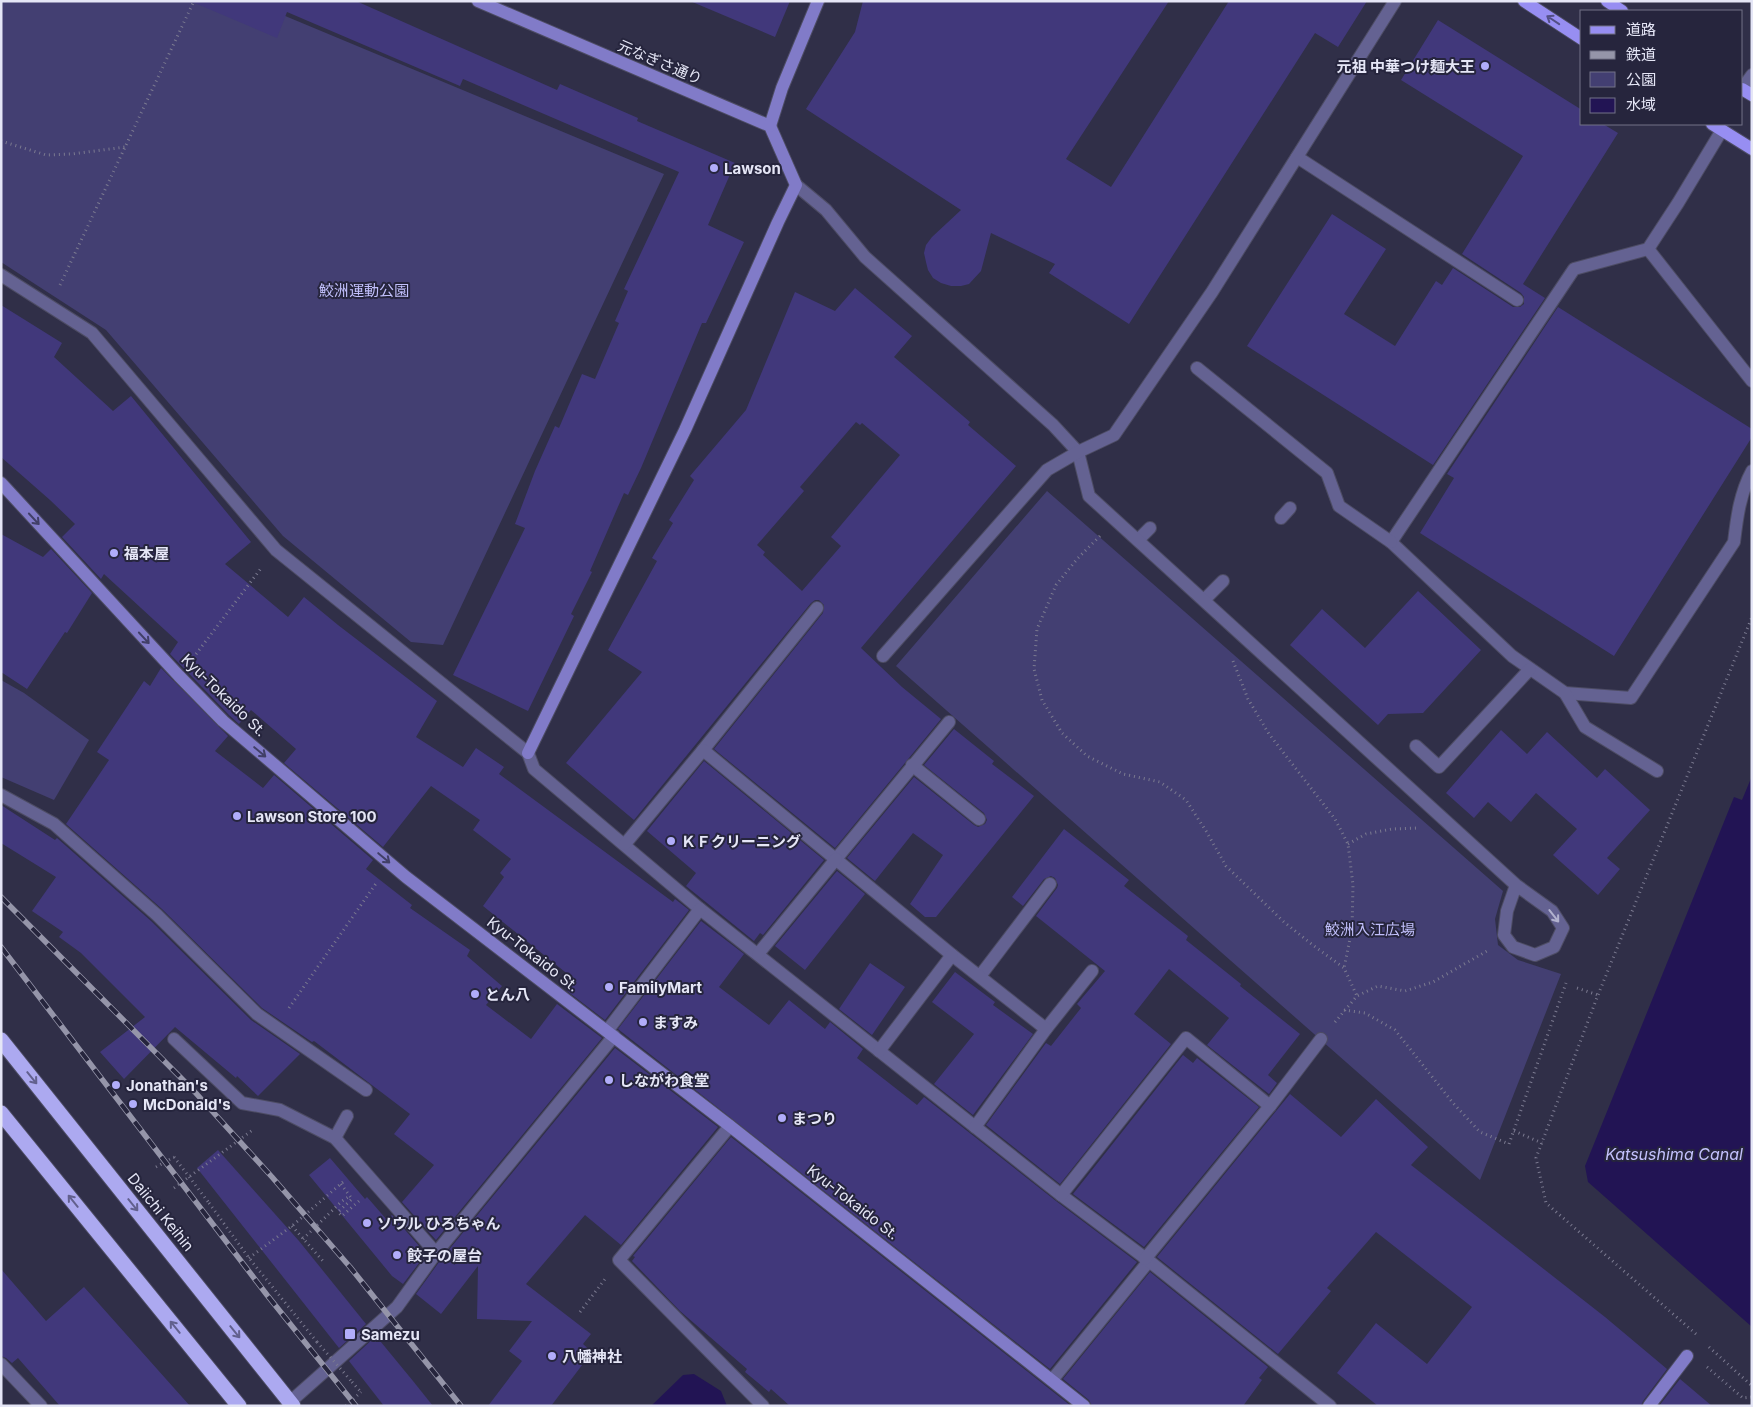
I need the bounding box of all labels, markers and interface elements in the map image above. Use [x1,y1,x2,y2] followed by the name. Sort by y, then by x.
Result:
[1580,10,1743,125] legend
[1546,15,1560,25] one-way arrow
[1626,20,1656,39] text: 道路
[615,36,705,88] street label: 元なぎさ通り
[1626,45,1656,64] text: 鉄道
[1336,57,1475,76] place label: 元祖 中華つけ麺大王
[1479,60,1491,72] marker: 元祖 中華つけ麺大王
[1626,70,1656,89] text: 公園
[1626,95,1656,114] text: 水域
[724,159,781,178] place label: Lawson
[708,162,720,174] marker: Lawson
[319,281,409,300] park label: 鮫洲運動公園
[28,512,40,525] one-way arrow
[123,544,169,563] place label: 福本屋
[108,547,120,559] marker: 福本屋
[138,632,150,645] one-way arrow
[177,650,271,740] street label: Kyu-Tokaido St.
[253,747,266,758] one-way arrow
[247,807,377,826] place label: Lawson Store 100
[231,810,243,822] marker: Lawson Store 100
[681,832,801,851] place label: ＫＦクリーニング
[665,835,677,847] marker: ＫＦクリーニング
[377,852,390,863] one-way arrow
[1548,909,1559,922] one-way arrow
[483,912,583,996] street label: Kyu-Tokaido St.
[1325,920,1415,939] park label: 鮫洲入江広場
[619,978,702,997] place label: FamilyMart
[603,981,615,993] marker: FamilyMart
[485,985,530,1004] place label: とん八
[469,988,481,1000] marker: とん八
[653,1013,698,1032] place label: ますみ
[637,1016,649,1028] marker: ますみ
[619,1071,709,1090] place label: しながわ食堂
[26,1072,37,1085] one-way arrow
[603,1074,615,1086] marker: しながわ食堂
[126,1076,208,1095] place label: Jonathan's
[110,1079,122,1091] marker: Jonathan's
[143,1095,231,1114] place label: McDonald's
[127,1098,139,1110] marker: McDonald's
[792,1109,837,1128] place label: まつり
[776,1112,788,1124] marker: まつり
[1605,1144,1743,1164] water label: Katsushima Canal
[803,1160,903,1244] street label: Kyu-Tokaido St.
[124,1169,198,1255] street label: Daiichi Keihin
[68,1195,79,1208] one-way arrow
[128,1198,139,1211] one-way arrow
[377,1214,501,1233] place label: ソウル ひろちゃん
[361,1217,373,1229] marker: ソウル ひろちゃん
[407,1246,482,1265] place label: 餃子の屋台
[391,1249,403,1261] marker: 餃子の屋台
[170,1321,181,1334] one-way arrow
[229,1325,240,1338] one-way arrow
[361,1325,420,1344] place label: Samezu
[343,1327,357,1341] marker: Samezu
[562,1347,622,1366] place label: 八幡神社
[546,1350,558,1362] marker: 八幡神社

